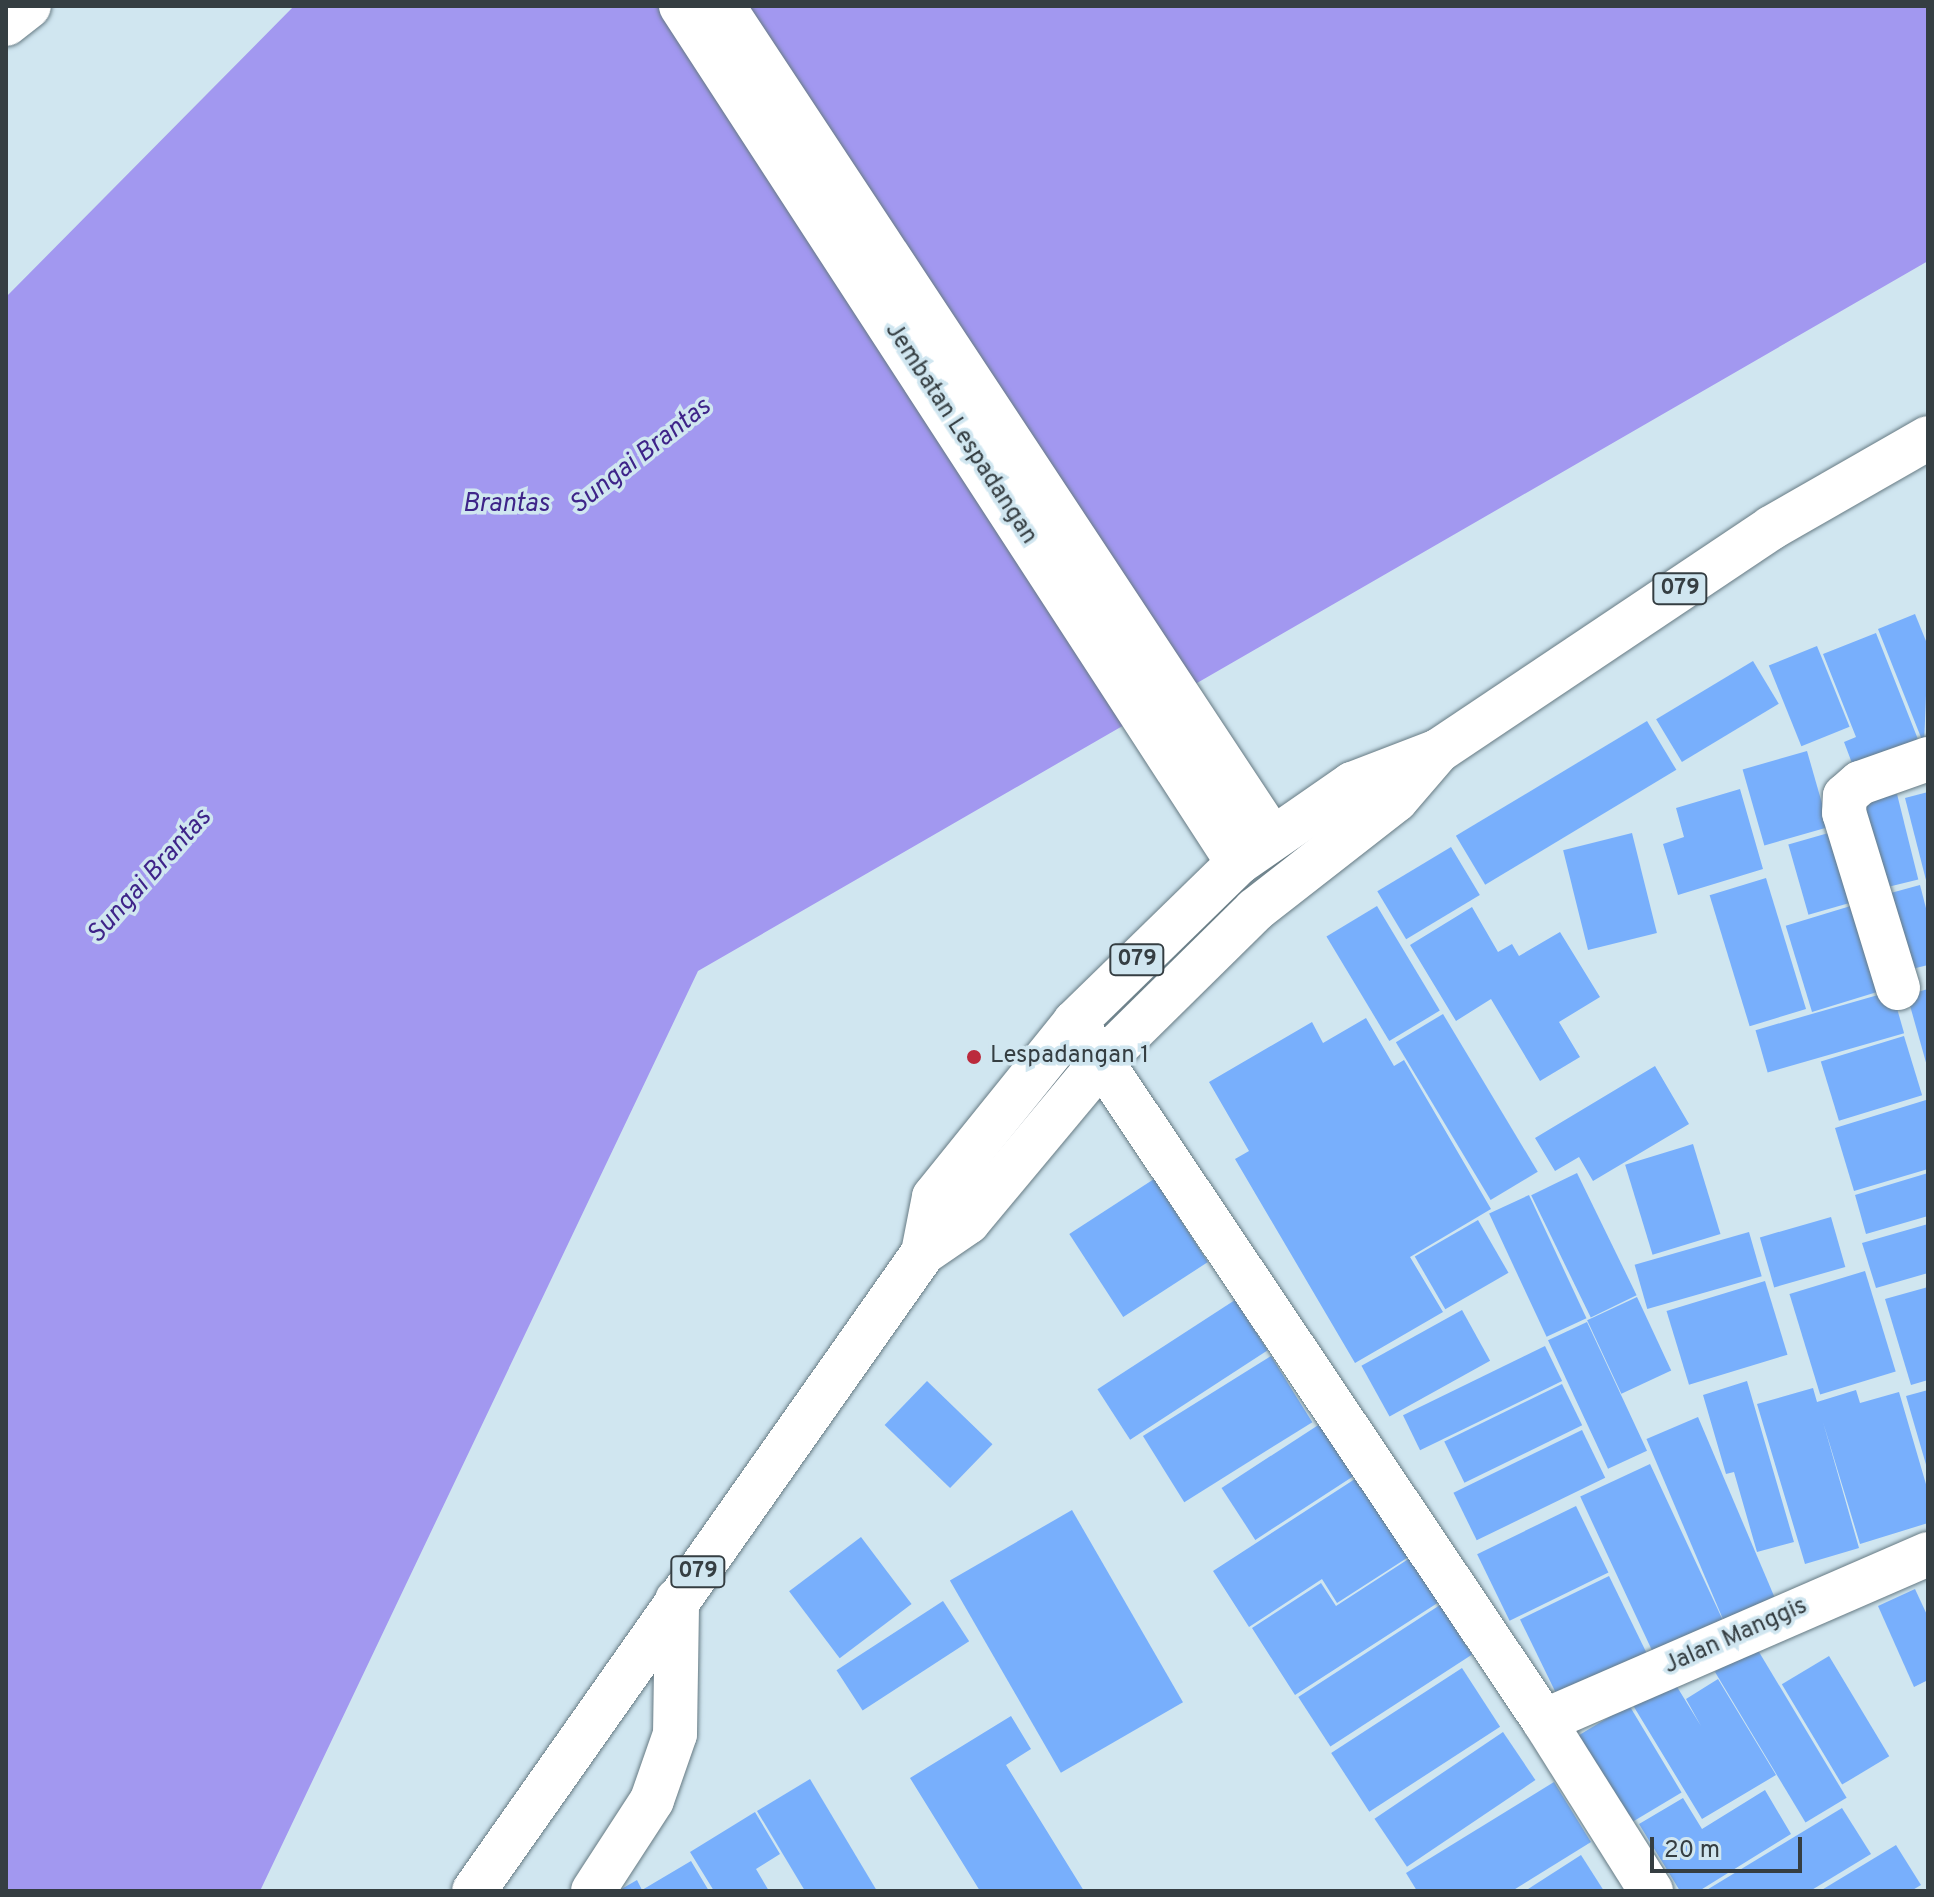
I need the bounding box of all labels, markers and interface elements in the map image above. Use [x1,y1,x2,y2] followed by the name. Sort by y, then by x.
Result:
[878,318,1042,550] street label: Jembatan Lespadangan
[564,392,718,522] water label: Sungai Brantas
[462,489,550,521] water label: Brantas
[1652,571,1708,607] road number: 079
[81,803,219,951] water label: Sungai Brantas
[1109,942,1165,978] road number: 079
[990,1043,1149,1071] place label: Lespadangan 1
[965,1048,983,1066] marker: Lespadangan 1
[670,1554,726,1590] road number: 079
[1660,1593,1812,1681] street label: Jalan Manggis
[1654,1821,1806,1871] scale bar
[1664,1836,1720,1866] text: 20 m

